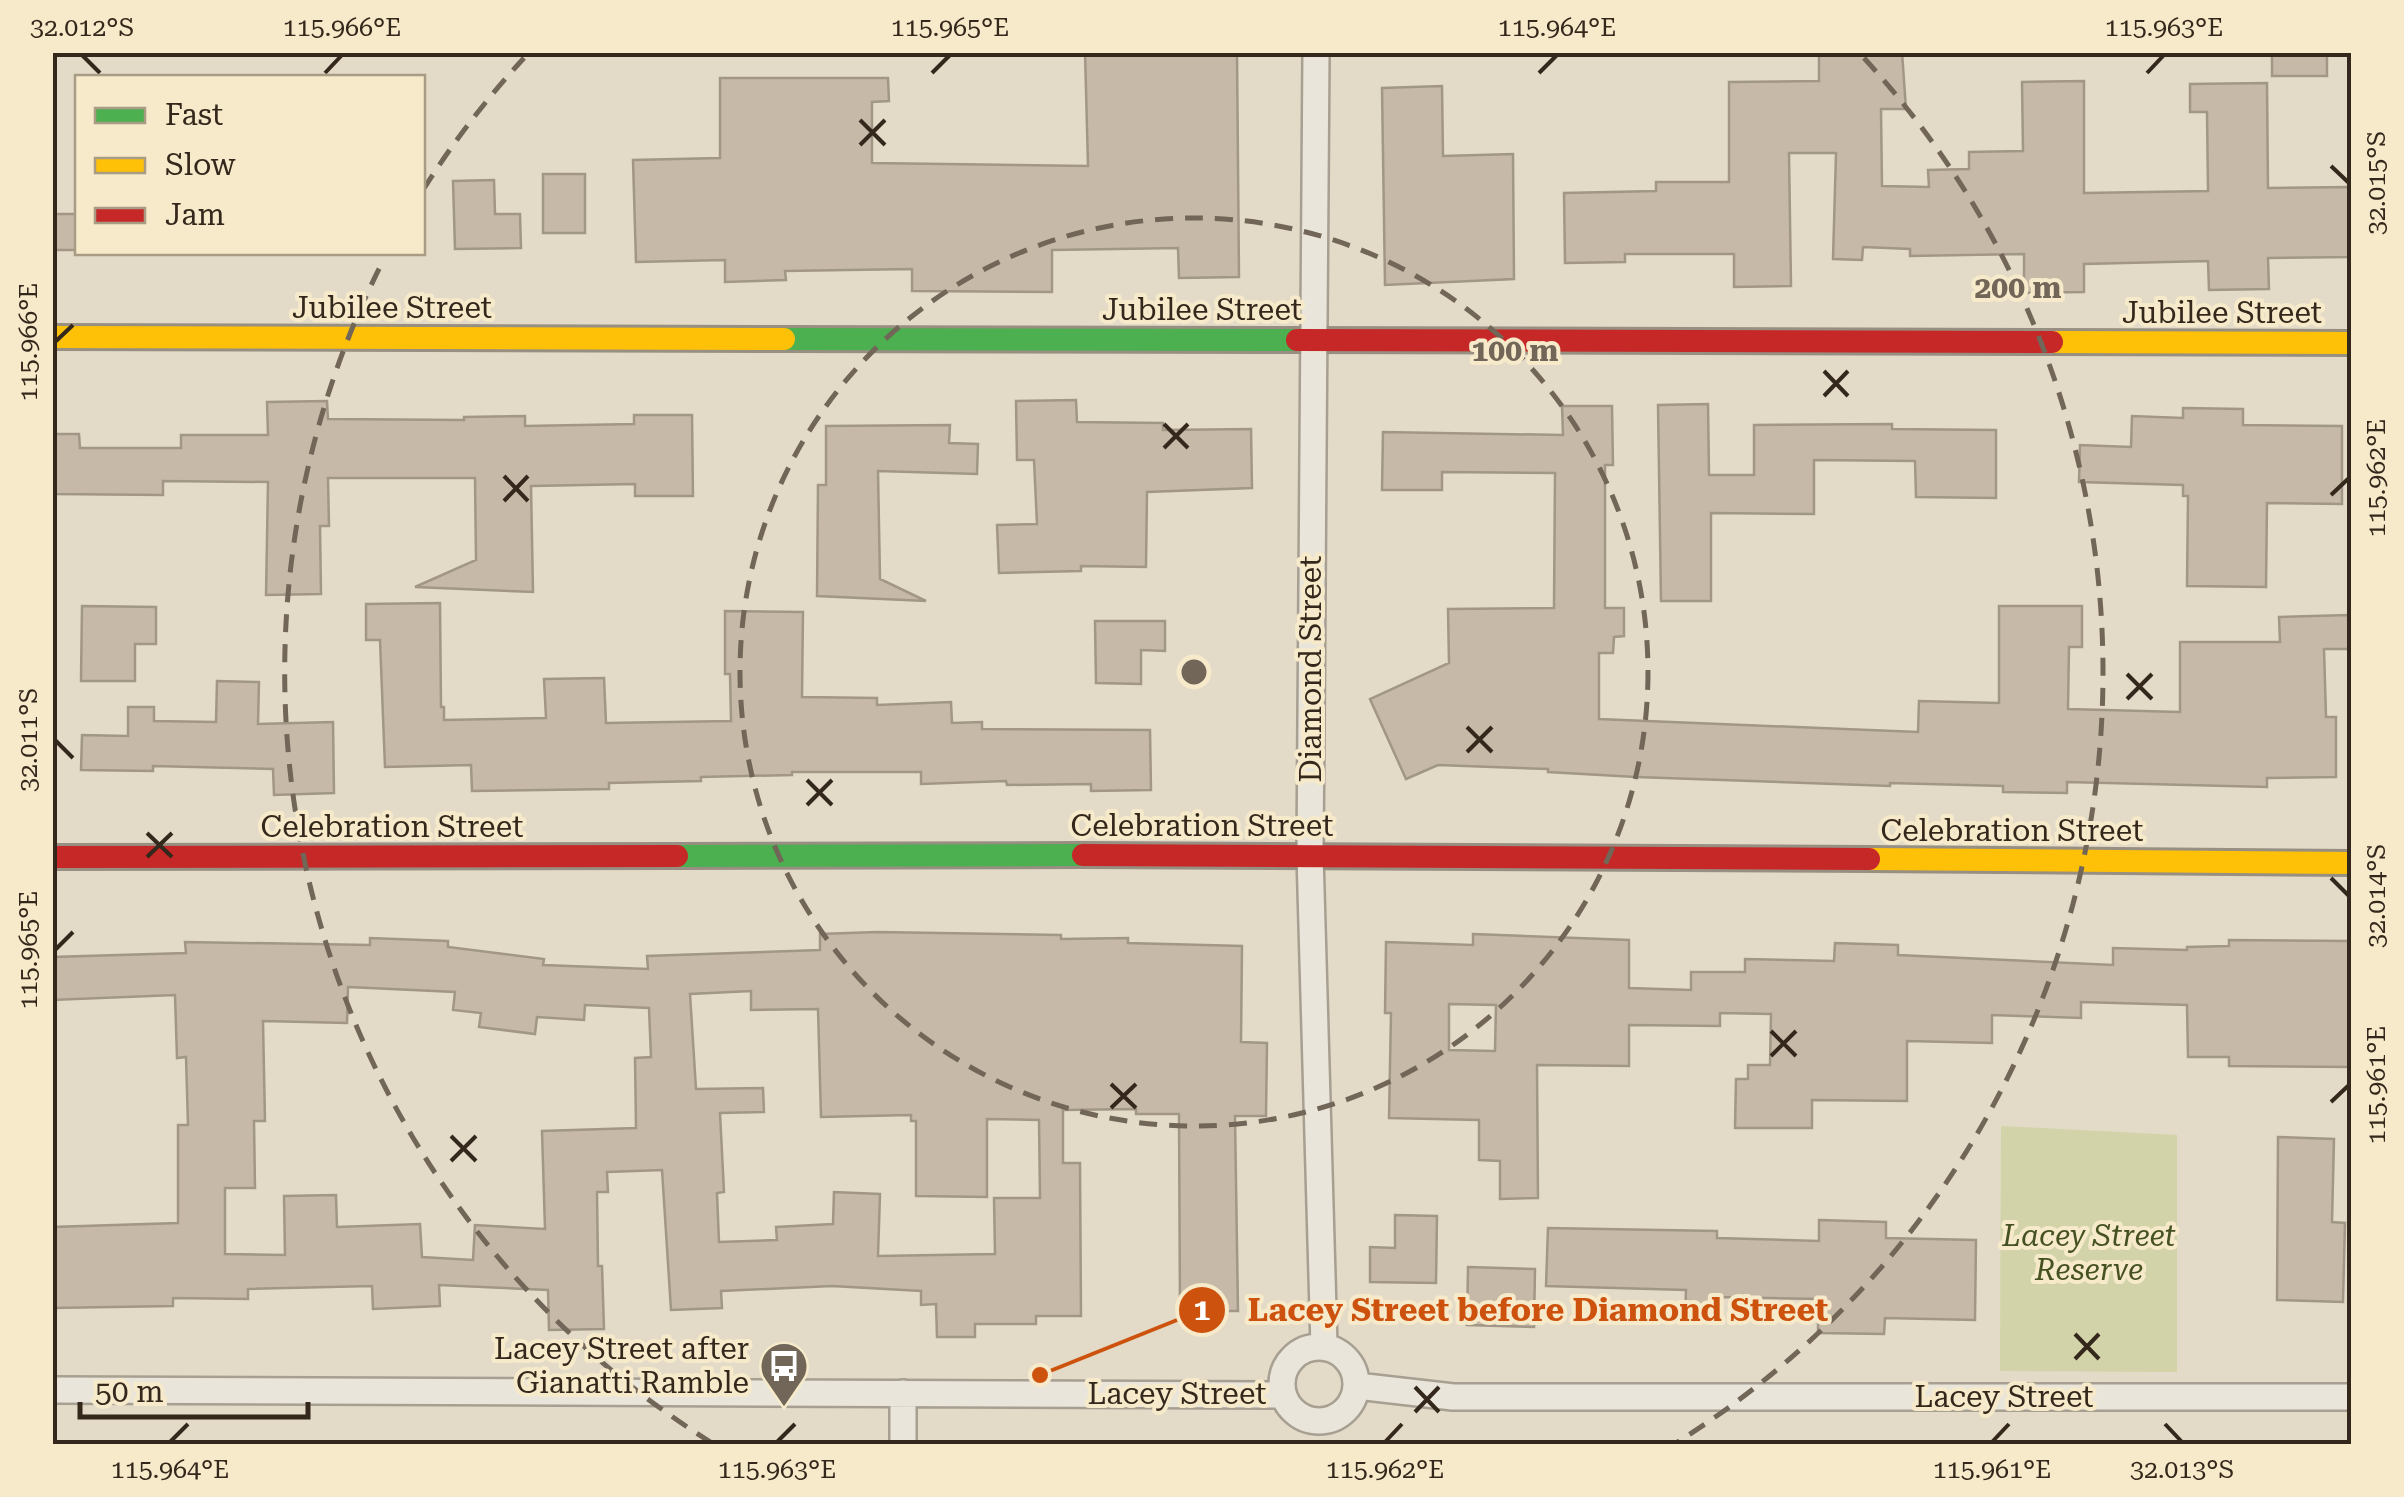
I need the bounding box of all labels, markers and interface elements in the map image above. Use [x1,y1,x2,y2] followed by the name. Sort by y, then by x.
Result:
[30,13,134,42] text: 32.012°S
[283,13,401,42] text: 115.966°E
[891,13,1009,42] text: 115.965°E
[1498,13,1616,42] text: 115.964°E
[2105,13,2223,42] text: 115.963°E
[75,75,425,255] legend
[165,97,223,132] text: Fast
[2362,131,2391,235] text: 32.015°S
[165,147,236,182] text: Slow
[165,197,225,232] text: Jam
[1975,270,2062,305] text: 200 m
[14,283,43,401] text: 115.966°E
[292,290,492,325] street label: Jubilee Street
[1102,292,1302,327] street label: Jubilee Street
[2122,295,2322,330] street label: Jubilee Street
[1472,333,1559,368] text: 100 m
[2362,419,2391,537] text: 115.962°E
[1293,555,1328,783] street label: Diamond Street
[1176,654,1212,690] centre of rings
[14,688,43,792] text: 32.011°S
[1071,808,1333,843] street label: Celebration Street
[261,809,523,844] street label: Celebration Street
[1881,813,2143,848] street label: Celebration Street
[2362,844,2391,948] text: 32.014°S
[14,891,43,1009] text: 115.965°E
[2362,1026,2391,1144] text: 115.961°E
[2001,1218,2176,1287] park label: Lacey Street Reserve
[1177,1279,1848,1341] callout: Lacey Street before Diamond Street
[1248,1291,1828,1329] text: Lacey Street before Diamond Street
[1194,1292,1211,1327] text: 1
[494,1331,749,1400] place label: Lacey Street after Gianatti Ramble
[758,1340,810,1408] bus stop icon: Lacey Street after Gianatti Ramble
[80,1357,308,1419] scale bar
[95,1374,164,1409] text: 50 m
[1087,1376,1267,1411] street label: Lacey Street
[1914,1379,2094,1414] street label: Lacey Street
[111,1455,229,1484] text: 115.964°E
[718,1455,836,1484] text: 115.963°E
[1326,1455,1444,1484] text: 115.962°E
[1933,1455,2051,1484] text: 115.961°E
[2130,1455,2234,1484] text: 32.013°S

